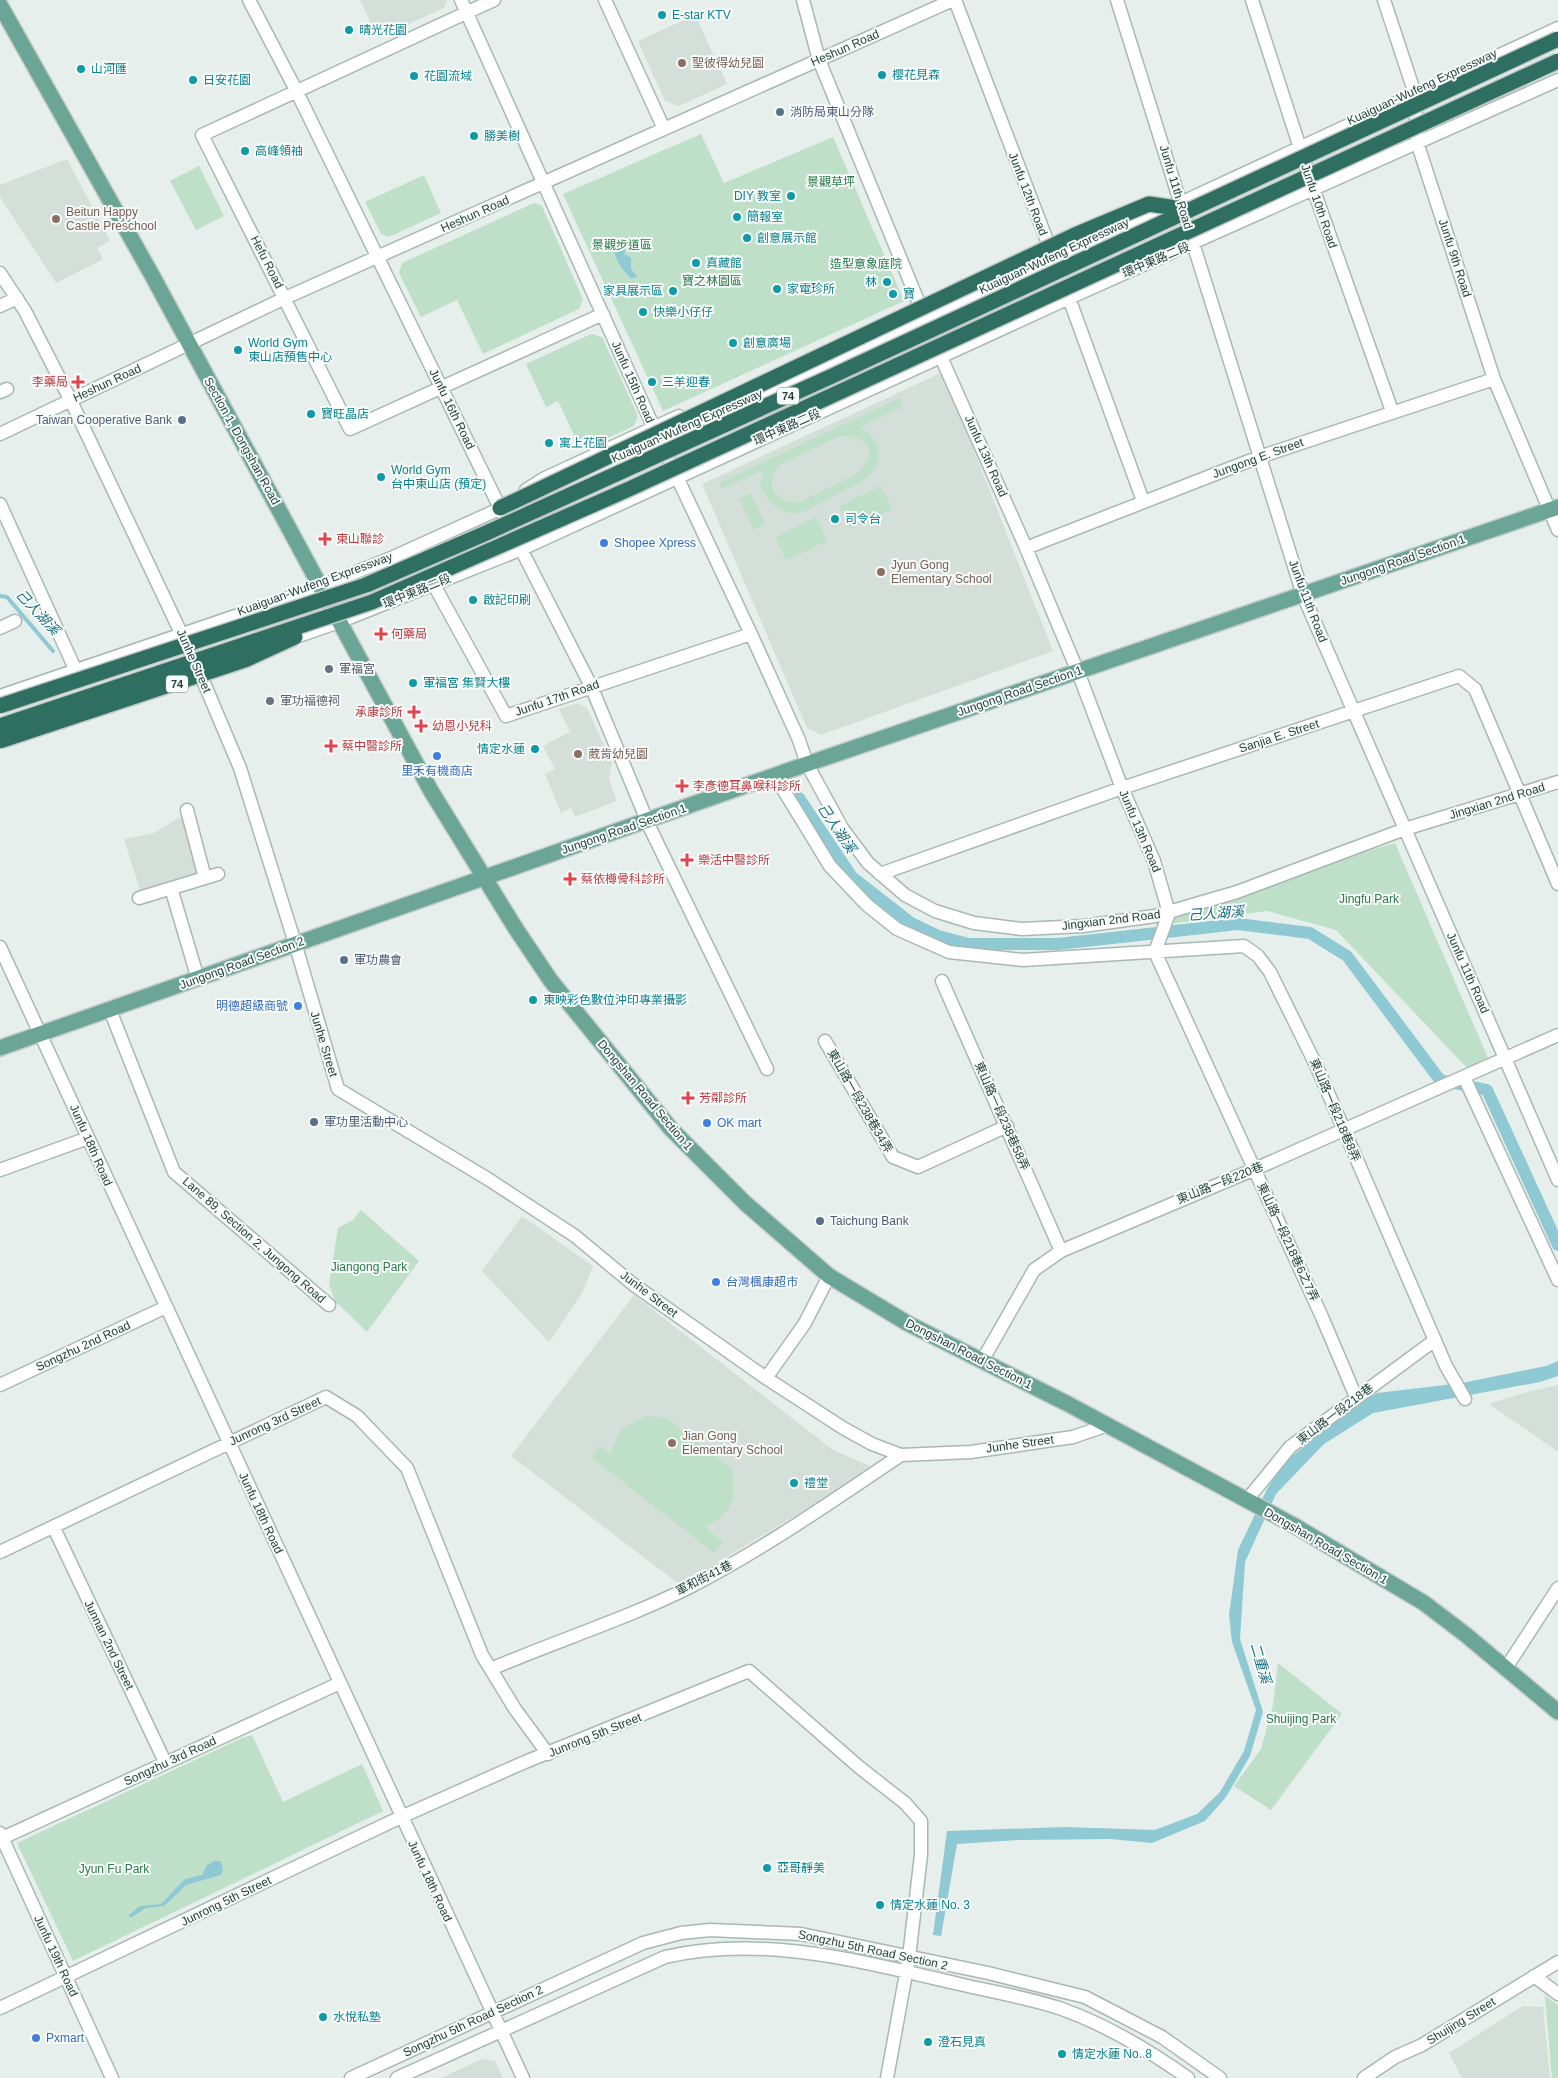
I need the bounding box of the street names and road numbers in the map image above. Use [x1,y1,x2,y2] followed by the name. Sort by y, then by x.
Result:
[809,27,881,69] street label: Heshun Road
[1345,46,1499,128] street label: Kuaiguan-Wufeng Expressway
[1157,143,1195,231] street label: Junfu 11th Road
[1006,150,1050,238] street label: Junfu 12th Road
[1298,162,1340,250] street label: Junfu 10th Road
[439,193,511,235] street label: Heshun Road
[977,215,1131,297] street label: Kuaiguan-Wufeng Expressway
[1436,217,1474,299] street label: Junfu 9th Road
[248,233,286,291] street label: Hefu Road
[1120,239,1192,281] street label: 環中東路二段
[609,339,657,425] street label: Junfu 15th Road
[71,361,143,405] street label: Heshun Road
[426,366,478,452] street label: Junfu 16th Road
[201,375,283,507] street label: Section 1, Dongshan Road
[609,386,765,466] street label: Kuaiguan-Wufeng Expressway
[777,388,799,404] road number: 74
[751,406,823,448] street label: 環中東路二段
[962,413,1010,499] street label: Junfu 13th Road
[1210,435,1306,481] street label: Jungong E. Street
[1339,532,1468,588] street label: Jungong Road Section 1
[236,549,394,619] street label: Kuaiguan-Wufeng Expressway
[1286,558,1330,644] street label: Junfu 11th Road
[381,571,453,611] street label: 環中東路二段
[174,627,215,696] street label: Junhe Street
[956,663,1085,719] street label: Jungong Road Section 1
[166,676,188,692] road number: 74
[513,677,601,719] street label: Junfu 17th Road
[1237,716,1321,756] street label: Sanjia E. Street
[1447,780,1547,822] street label: Jingxian 2nd Road
[1116,788,1164,874] street label: Junfu 13th Road
[560,801,689,857] street label: Jungong Road Section 1
[1061,907,1161,933] street label: Jingxian 2nd Road
[1444,930,1492,1016] street label: Junfu 11th Road
[178,934,306,992] street label: Jungong Road Section 2
[307,1009,341,1079] street label: Junhe Street
[595,1037,696,1153] street label: Dongshan Road Section 1
[825,1047,895,1155] street label: 東山路一段238巷34弄
[1307,1056,1363,1164] street label: 東山路一段218巷8弄
[972,1060,1032,1172] street label: 東山路一段238巷58弄
[67,1102,115,1188] street label: Junfu 18th Road
[1175,1159,1265,1207] street label: 東山路一段220巷
[180,1174,328,1306] street label: Lane 89, Section 2, Jungong Road
[1254,1180,1322,1304] street label: 東山路一段218巷6之7弄
[618,1268,681,1320] street label: Junhe Street
[903,1316,1035,1392] street label: Dongshan Road Section 1
[33,1318,133,1374] street label: Songzhu 2nd Road
[1294,1381,1376,1447] street label: 東山路一段218巷
[227,1393,324,1448] street label: Junrong 3rd Street
[985,1432,1055,1456] street label: Junhe Street
[236,1470,286,1556] street label: Junfu 18th Road
[1262,1505,1390,1587] street label: Dongshan Road Section 1
[673,1558,735,1598] street label: 軍和街41巷
[81,1598,137,1693] street label: Junnan 2nd Street
[547,1710,644,1760] street label: Junrong 5th Street
[122,1734,218,1788] street label: Songzhu 3rd Road
[405,1838,455,1924] street label: Junfu 18th Road
[179,1873,274,1929] street label: Junrong 5th Street
[31,1913,81,1999] street label: Junfu 19th Road
[797,1927,949,1973] street label: Songzhu 5th Road Section 2
[401,1982,545,2060] street label: Songzhu 5th Road Section 2
[1424,1994,1498,2048] street label: Shuijing Street

